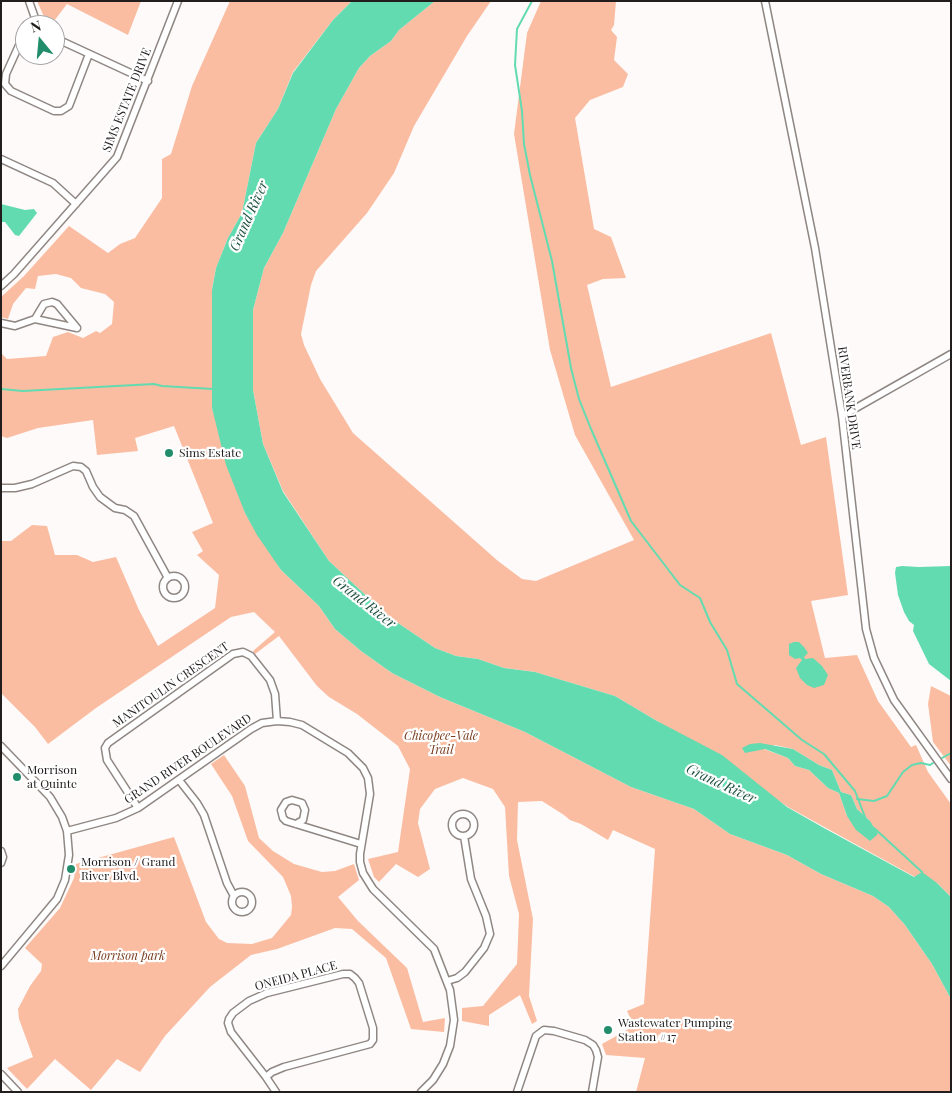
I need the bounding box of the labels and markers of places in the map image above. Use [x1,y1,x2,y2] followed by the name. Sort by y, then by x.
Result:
[179,446,241,460] place label: Sims Estate
[163,447,175,459] marker: Sims Estate
[27,763,77,791] place label: Morrison at Quinte
[11,771,23,783] marker: Morrison at Quinte
[81,855,175,883] place label: Morrison / Grand River Blvd.
[65,863,77,875] marker: Morrison / Grand River Blvd.
[618,1016,732,1044] place label: Wastewater Pumping Station #17
[602,1024,614,1036] marker: Wastewater Pumping Station #17

